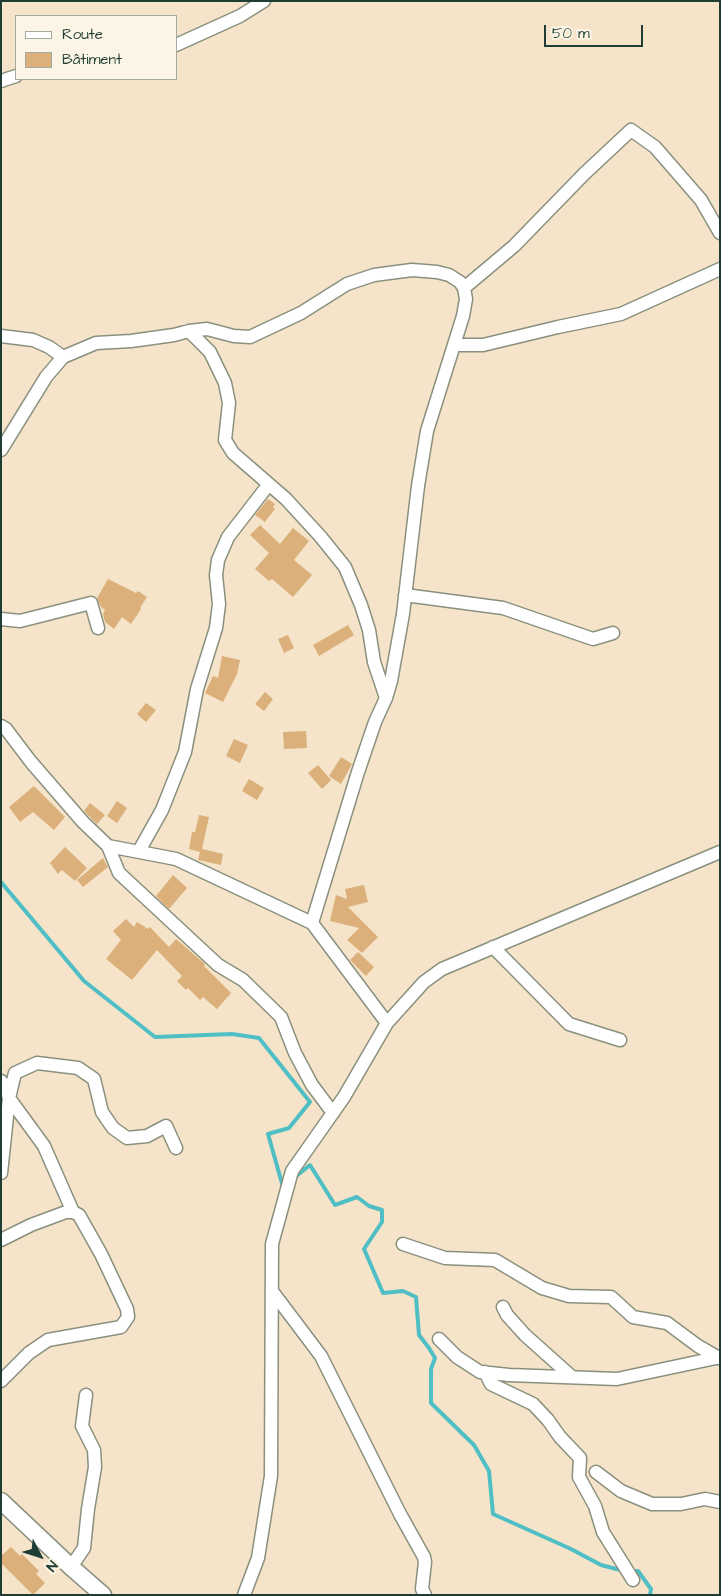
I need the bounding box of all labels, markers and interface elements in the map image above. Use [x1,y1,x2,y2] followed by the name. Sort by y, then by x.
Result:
[15,15,178,80] legend
[546,15,645,47] scale bar
[552,23,590,44] text: 50 m
[62,24,103,45] text: Route
[62,49,122,70] text: Bâtiment
[15,1531,65,1581] north arrow
[41,1556,62,1575] text: N

